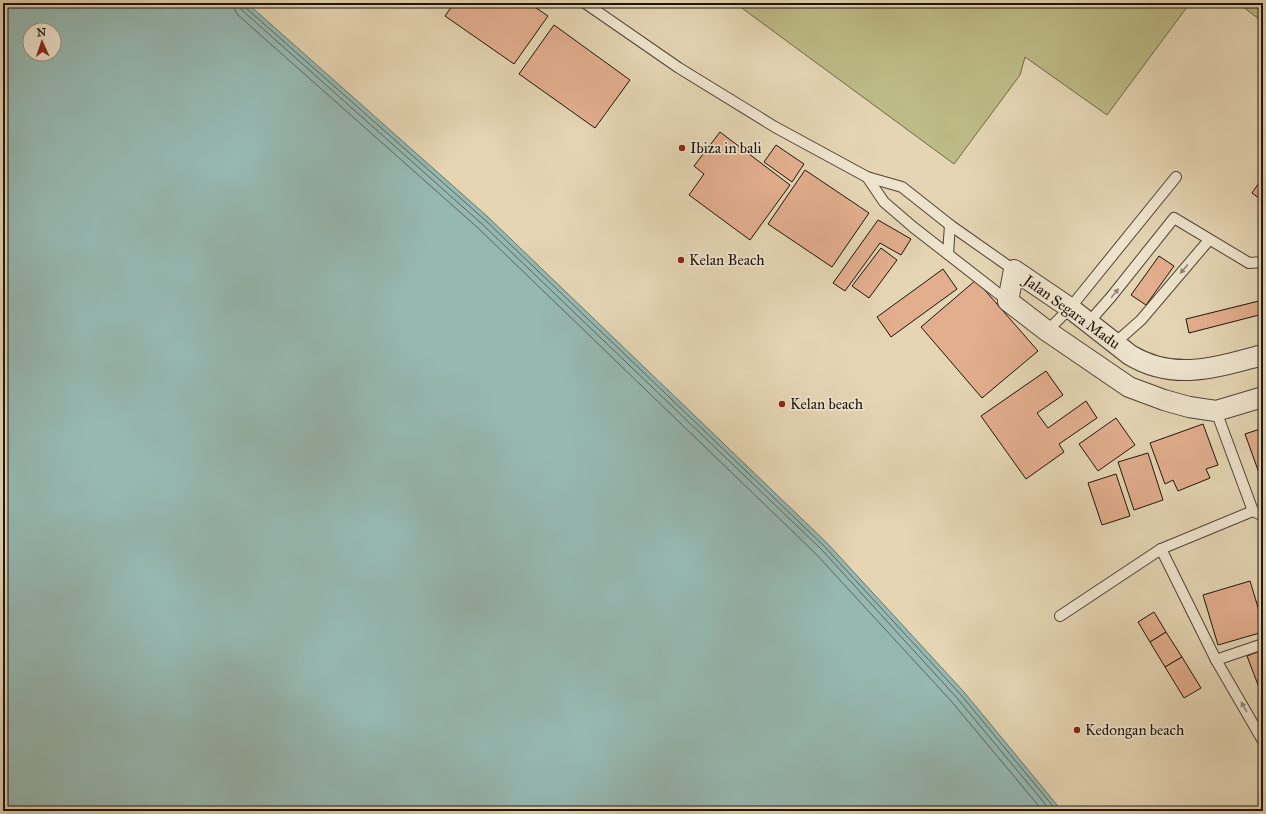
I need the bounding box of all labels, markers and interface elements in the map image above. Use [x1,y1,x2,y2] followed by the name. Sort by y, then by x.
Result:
[22,22,62,62] north arrow
[36,26,47,39] text: N
[690,139,762,157] place label: Ibiza in bali
[677,143,687,153] marker: Ibiza in bali
[689,251,765,269] place label: Kelan Beach
[676,255,686,265] marker: Kelan Beach
[1179,264,1188,275] one-way arrow
[1018,270,1124,354] street label: Jalan Segara Madu
[1110,287,1119,298] one-way arrow
[790,395,864,413] place label: Kelan beach
[777,399,787,409] marker: Kelan beach
[1240,702,1247,713] one-way arrow
[1085,721,1185,739] place label: Kedongan beach
[1072,725,1082,735] marker: Kedongan beach

